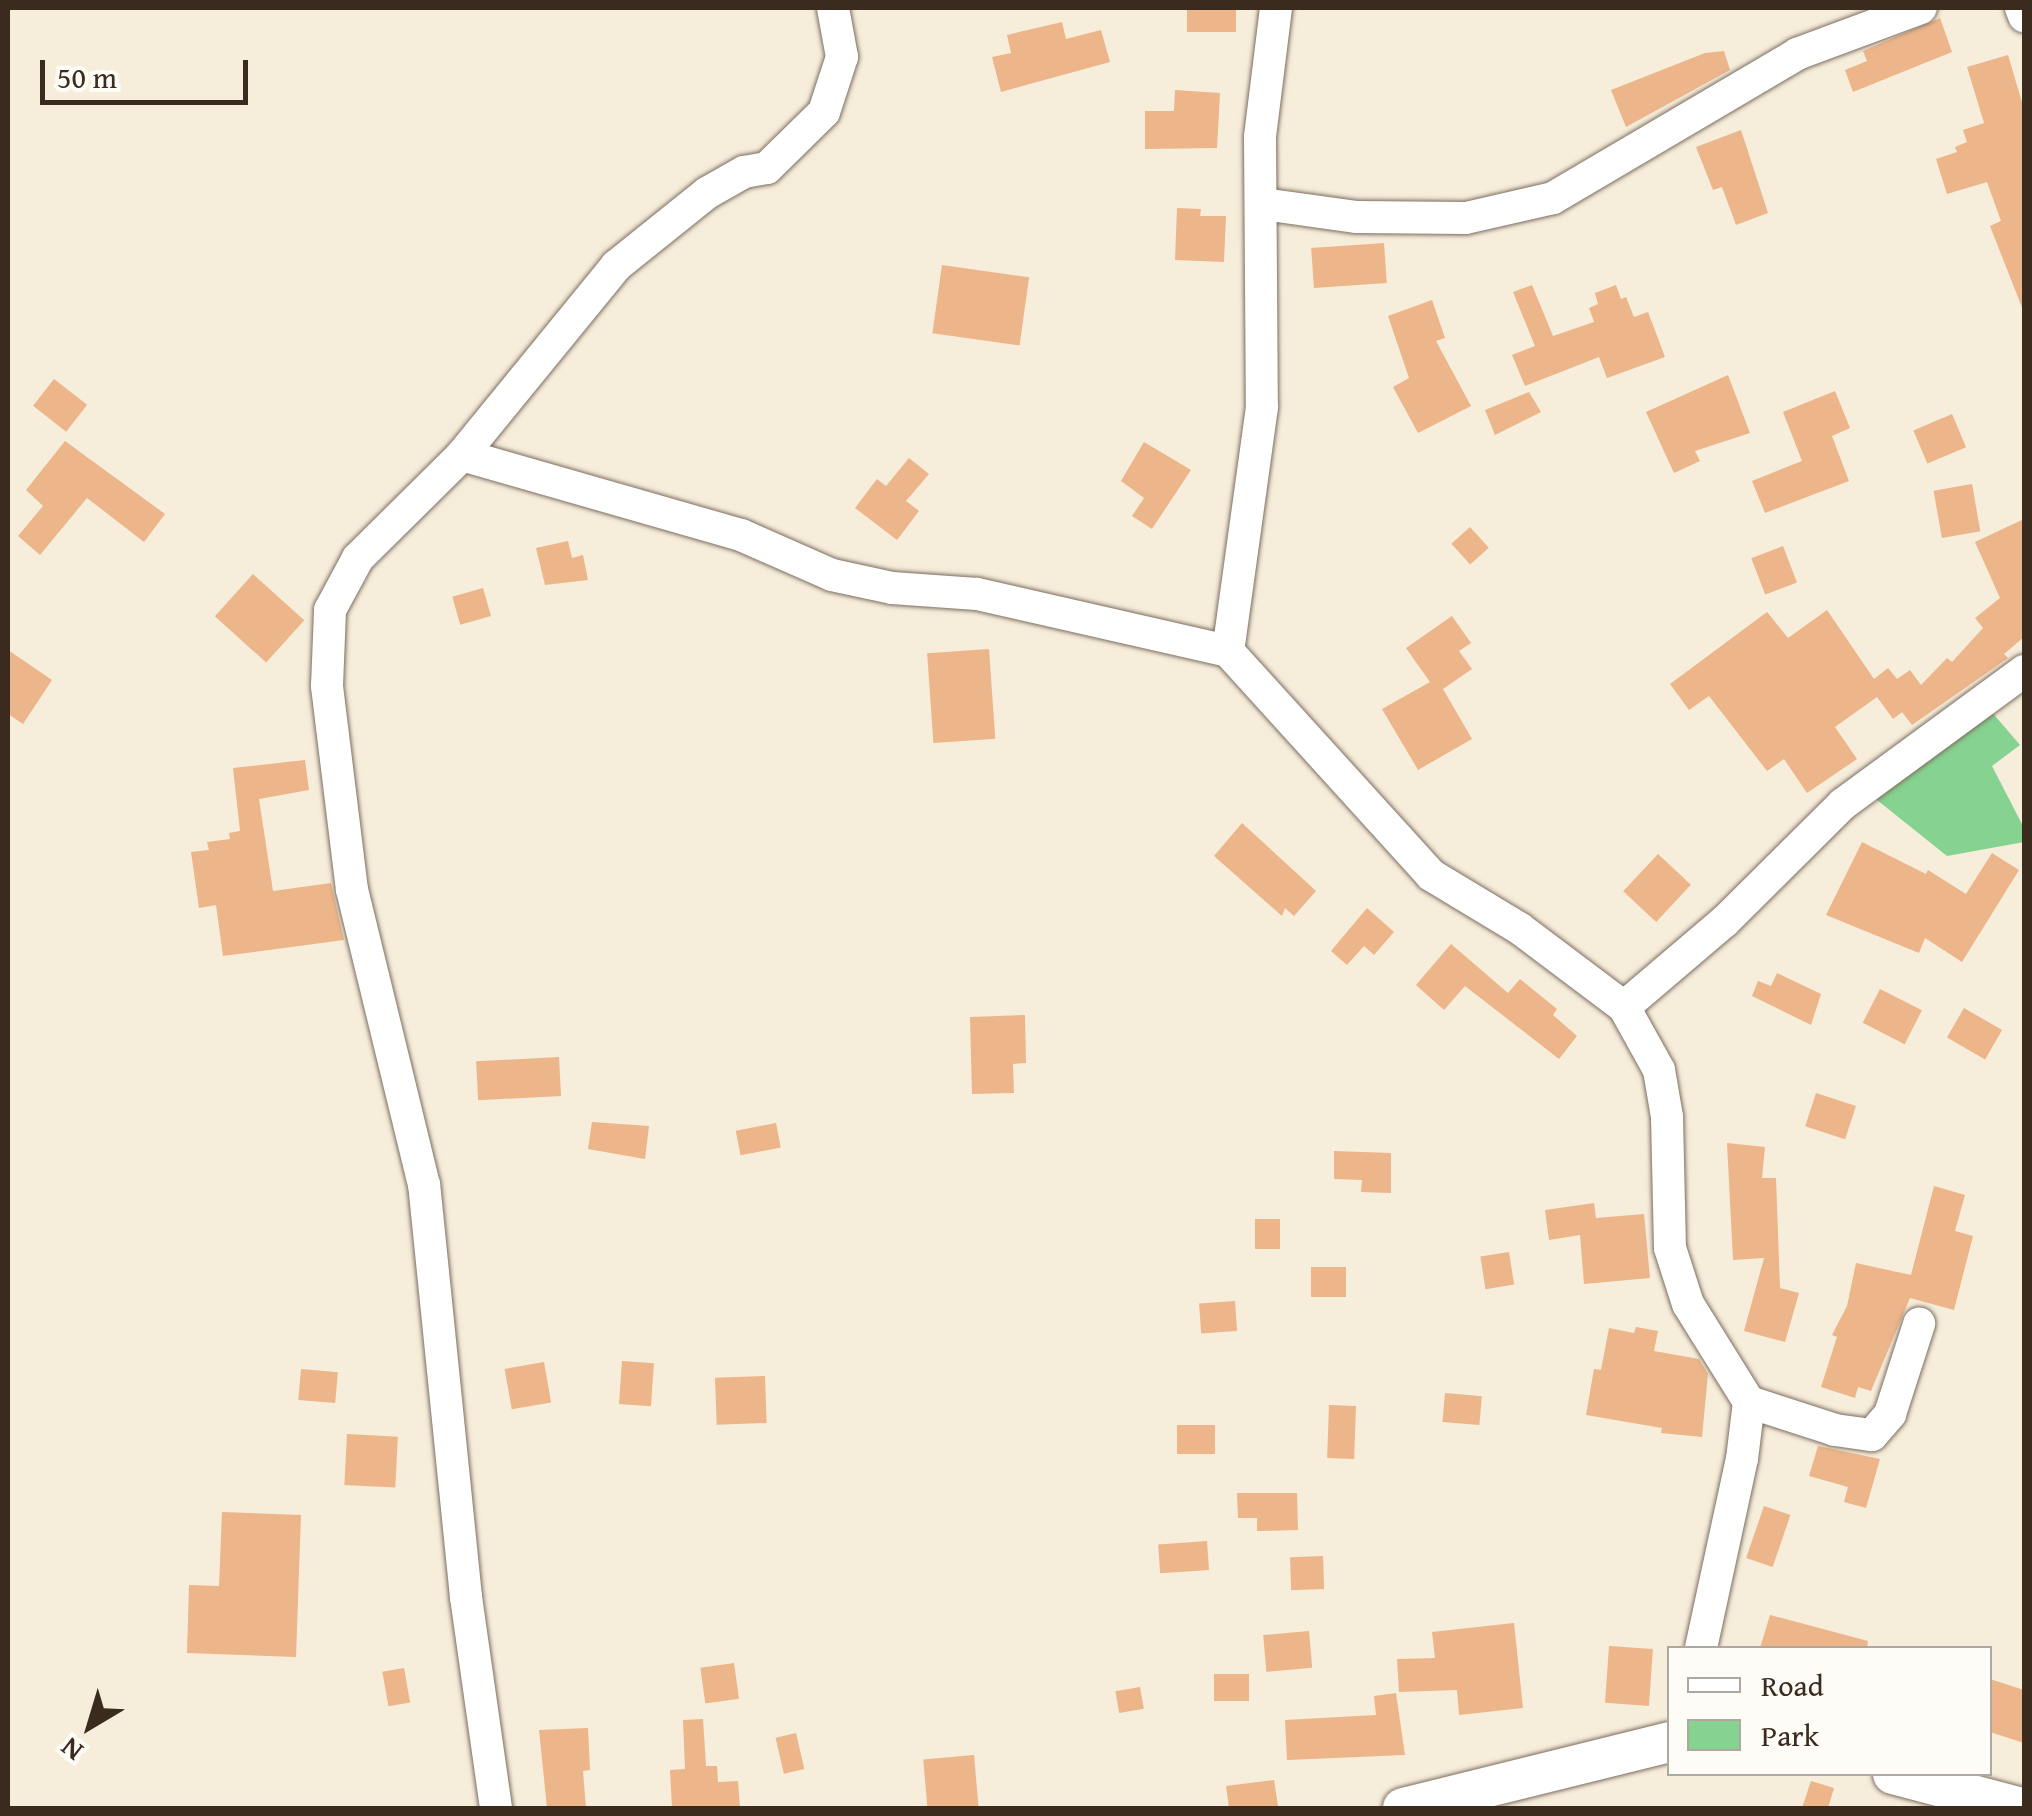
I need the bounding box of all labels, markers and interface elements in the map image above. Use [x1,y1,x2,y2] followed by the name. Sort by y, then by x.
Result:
[45,40,252,102] scale bar
[57,55,117,99] text: 50 m
[1667,1646,1992,1776] legend
[1761,1663,1824,1707] text: Road
[40,1676,140,1776] north arrow
[1761,1713,1819,1757] text: Park
[51,1728,91,1772] text: N

